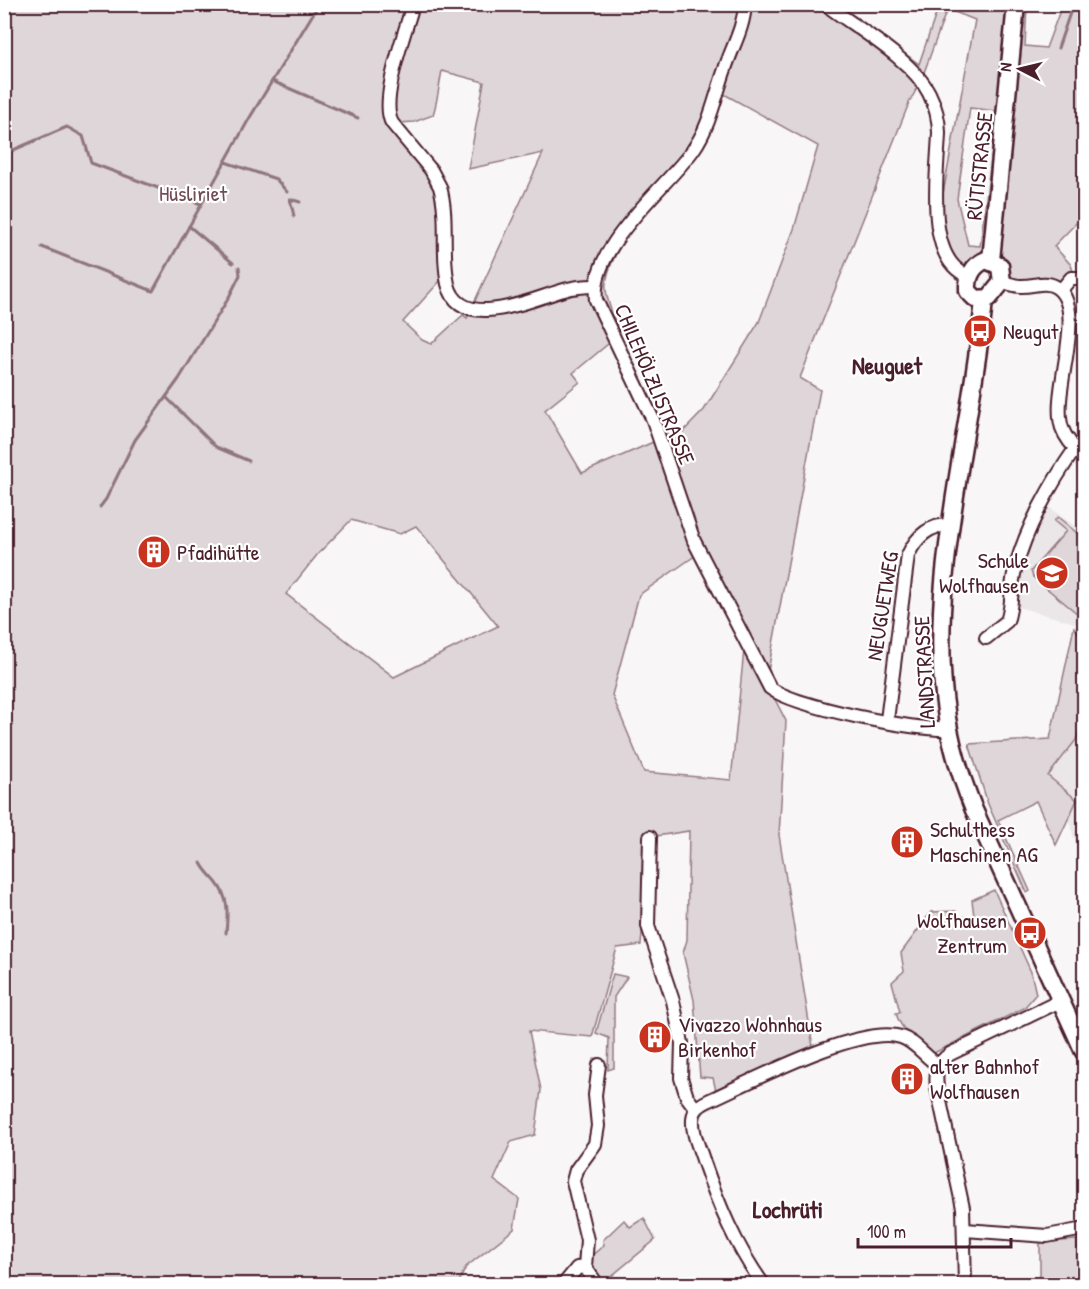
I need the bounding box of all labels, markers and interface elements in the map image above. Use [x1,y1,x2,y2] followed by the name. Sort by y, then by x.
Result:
[990,39,1050,99] north arrow
[994,61,1017,73] text: N
[958,110,1000,222] street label: RÜTISTRASSE
[159,178,227,208] park label: Hüsliriet
[608,299,702,469] street label: CHILEHÖLZLISTRASSE
[962,313,998,349] bus stop icon: Neugut
[1003,316,1059,346] place label: Neugut
[852,349,923,382] district label: Neuguet
[136,534,172,570] building icon: Pfadihütte
[177,537,260,567] place label: Pfadihütte
[939,545,1029,600] place label: Schule Wolfhausen
[859,549,905,663] street label: NEUGUETWEG
[1034,555,1070,591] school or university icon: Schule Wolfhausen
[906,615,942,729] street label: LANDSTRASSE
[930,814,1038,869] place label: Schulthess Maschinen AG
[889,824,925,860] building icon: Schulthess Maschinen AG
[917,905,1007,960] place label: Wolfhausen Zentrum
[1012,915,1048,951] bus stop icon: Wolfhausen Zentrum
[678,1009,822,1064] place label: Vivazzo Wohnhaus Birkenhof
[637,1019,673,1055] building icon: Vivazzo Wohnhaus Birkenhof
[930,1051,1039,1106] place label: alter Bahnhof Wolfhausen
[889,1061,925,1097] building icon: alter Bahnhof Wolfhausen
[753,1193,823,1225] district label: Lochrüti
[858,1211,1011,1249] scale bar
[867,1219,906,1244] text: 100 m

